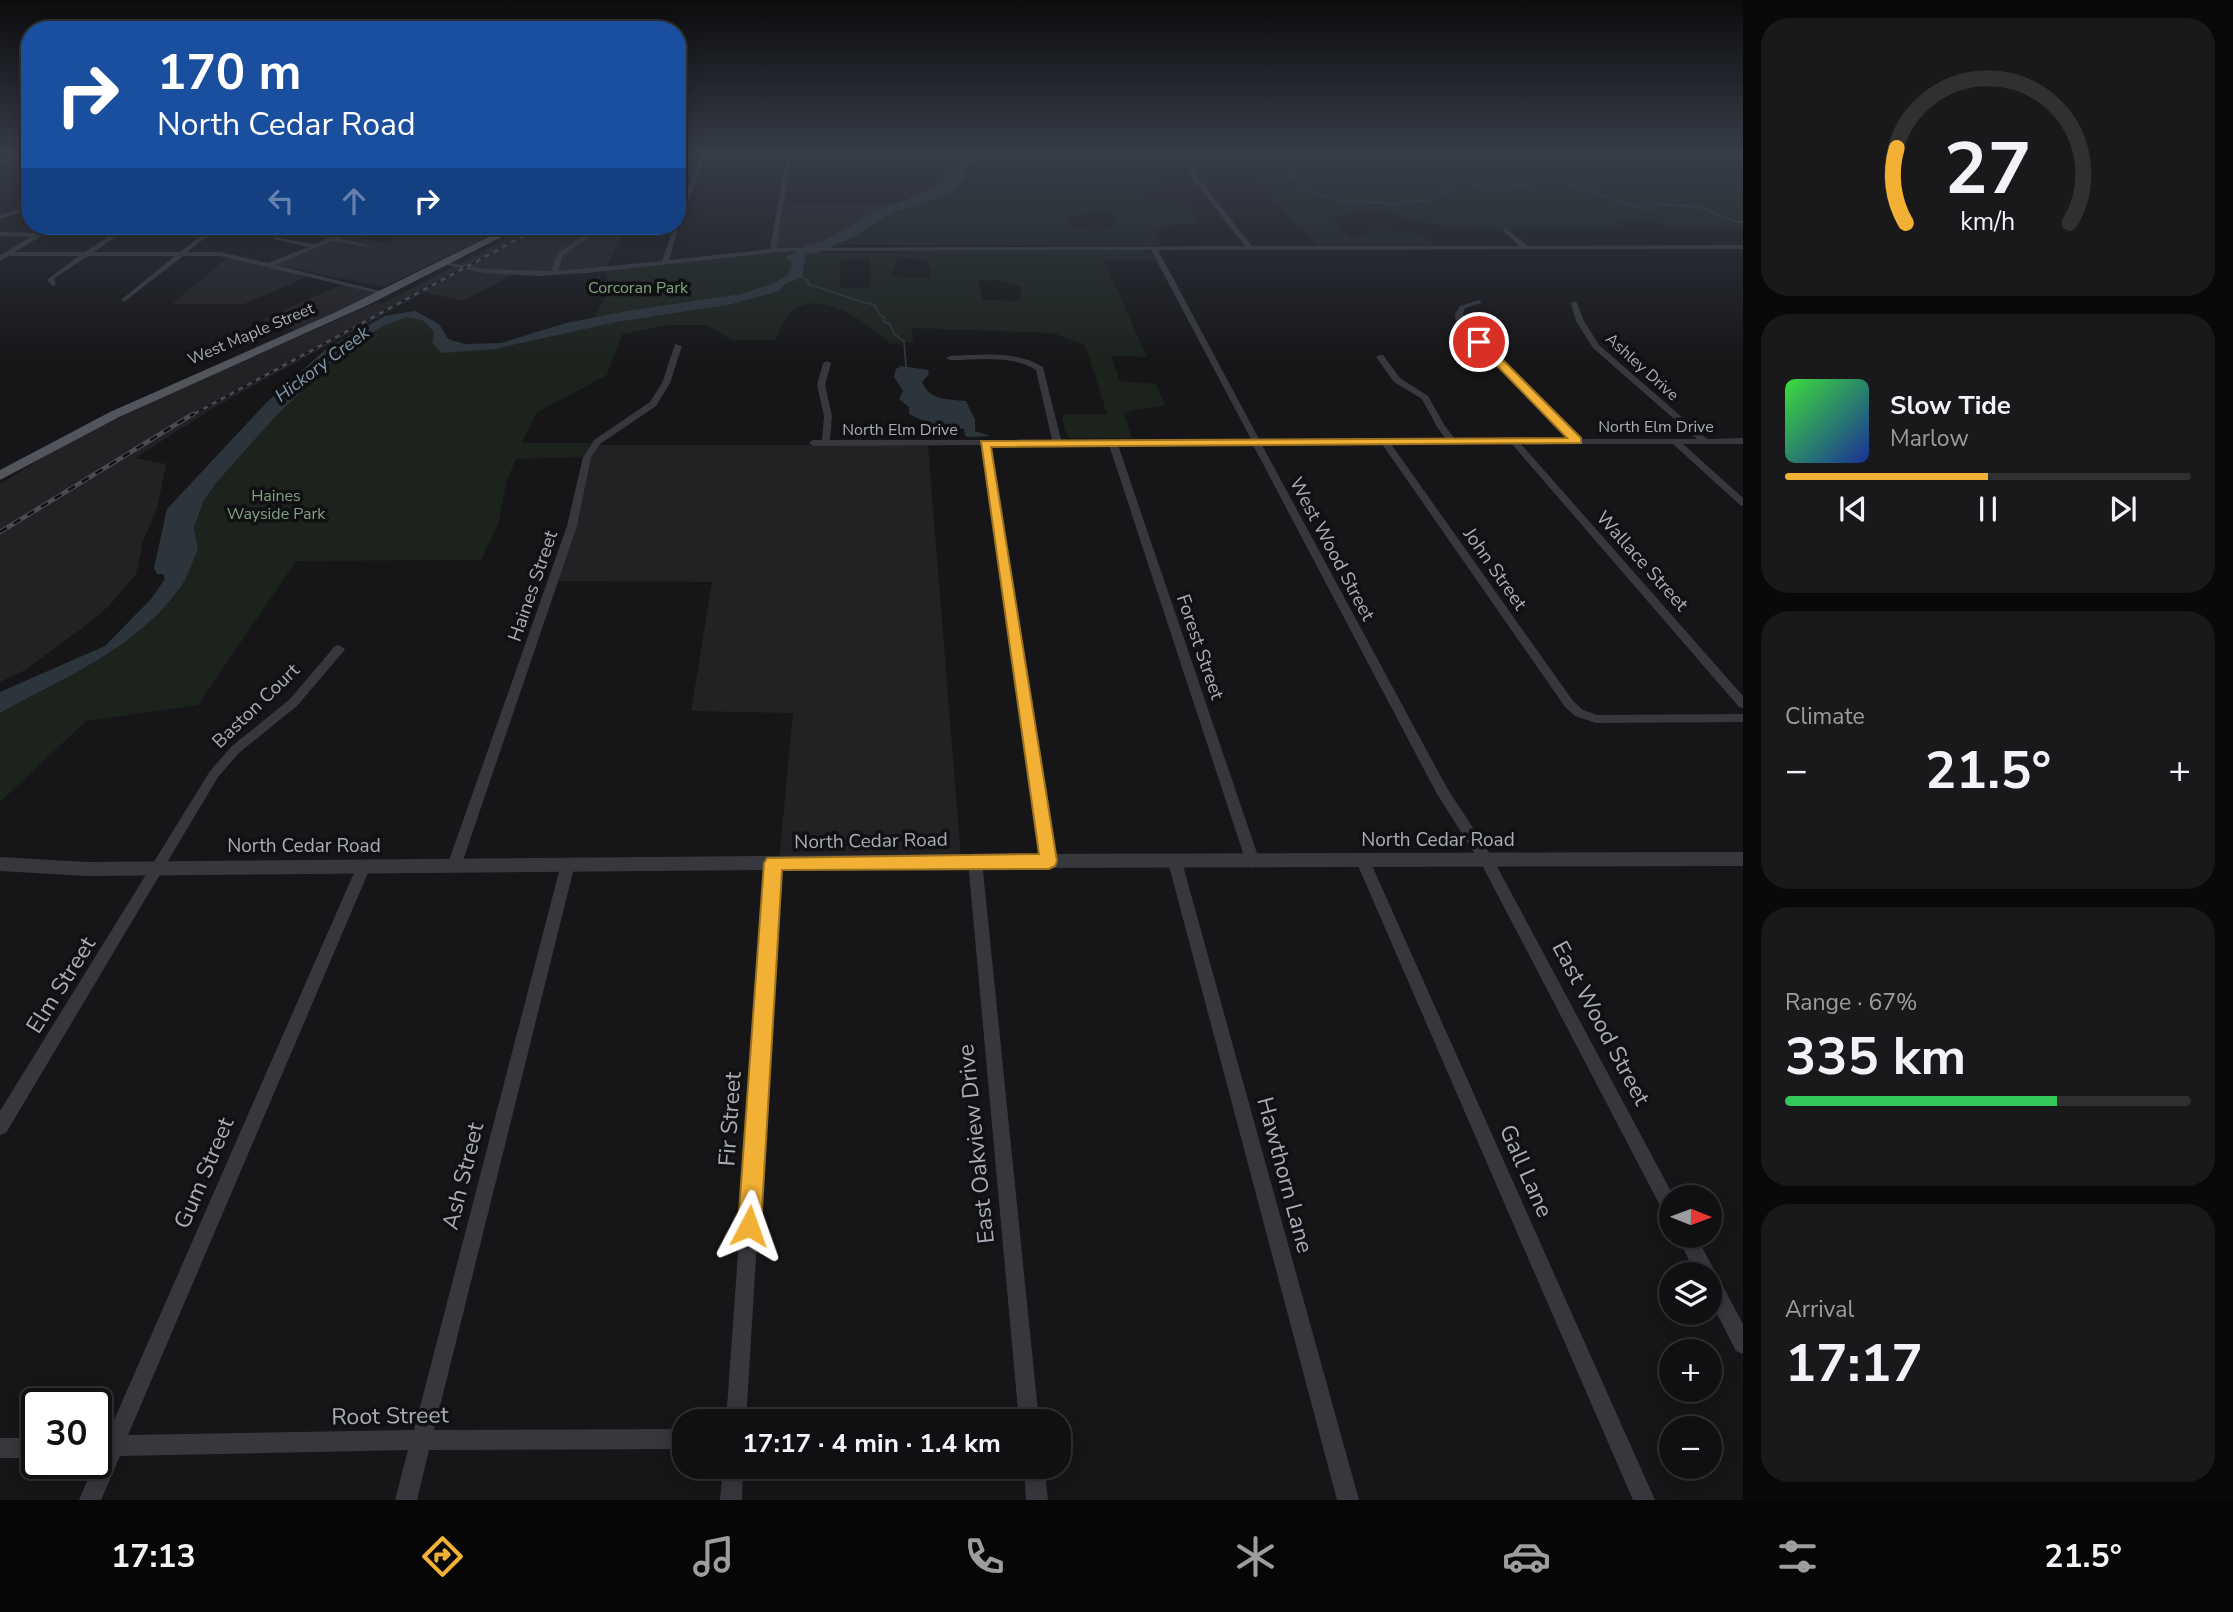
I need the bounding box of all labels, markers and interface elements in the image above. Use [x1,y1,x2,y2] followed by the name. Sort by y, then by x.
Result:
[157,39,301,106] text: 170 m
[42,49,133,140] icon: right
[157,103,416,146] text: North Cedar Road
[1944,120,2032,220] text: 27
[262,182,300,220] icon: left
[335,182,373,220] icon: ahead
[408,182,446,220] icon: right
[1960,205,2016,239] text: km/h
[588,277,689,299] park label: Corcoran Park
[185,297,318,370] street label: West Maple Street
[1449,312,1509,372] pin
[270,320,375,407] water label: Hickory Creek
[1460,323,1498,361] icon: arrive
[1601,328,1683,406] street label: Ashley Drive
[1890,388,2011,423] text: Slow Tide
[1598,416,1714,438] street label: North Elm Drive
[842,419,958,441] street label: North Elm Drive
[1890,423,1969,454] text: Marlow
[1283,473,1381,626] street label: West Wood Street
[227,485,326,525] park label: Haines Wayside Park
[1834,490,1872,528] icon: previous
[1969,490,2007,528] icon: pause
[2104,490,2142,528] icon: next
[1590,505,1694,617] street label: Wallace Street
[1457,522,1533,616] street label: John Street
[502,527,564,645] street label: Haines Street
[1170,591,1230,703] street label: Forest Street
[207,657,306,754] street label: Baston Court
[1785,701,1865,732] text: Climate
[1925,735,2051,806] text: 21.5°
[1785,745,1808,796] text: −
[2168,745,2191,796] text: +
[794,827,948,855] street label: North Cedar Road
[1361,827,1515,853] street label: North Cedar Road
[227,833,381,859] street label: North Cedar Road
[19,930,103,1039] street label: Elm Street
[1545,935,1658,1111] street label: East Wood Street
[1785,987,1917,1018] text: Range · 67%
[1785,1021,1966,1092] text: 335 km
[950,1043,1002,1245] street label: East Oakview Drive
[711,1070,749,1167] street label: Fir Street
[1249,1094,1321,1256] street label: Hawthorn Lane
[167,1112,242,1233] street label: Gum Street
[435,1118,492,1233] street label: Ash Street
[1492,1120,1560,1222] street label: Gall Lane
[1659,1185,1722,1248] north arrow
[1659,1185,1722,1479] map controls
[712,1189,786,1263] position arrow
[1659,1262,1722,1325] button: layers
[1785,1294,1854,1325] text: Arrival
[1785,1328,1923,1399] text: 17:17
[1659,1339,1722,1402] button: +
[21,1388,112,1479] speed limit sign: 30
[331,1399,450,1433] street label: Root Street
[1659,1416,1722,1479] button: −
[742,1426,1001,1461] text: 17:17 · 4 min · 1.4 km
[418,1532,467,1581] icon: directions
[689,1532,738,1581] icon: music
[960,1532,1009,1581] icon: phone
[1231,1532,1280,1581] icon: climate
[1502,1532,1551,1581] icon: car
[1773,1532,1822,1581] icon: filters
[111,1535,196,1578] text: 17:13
[2044,1535,2122,1578] text: 21.5°

